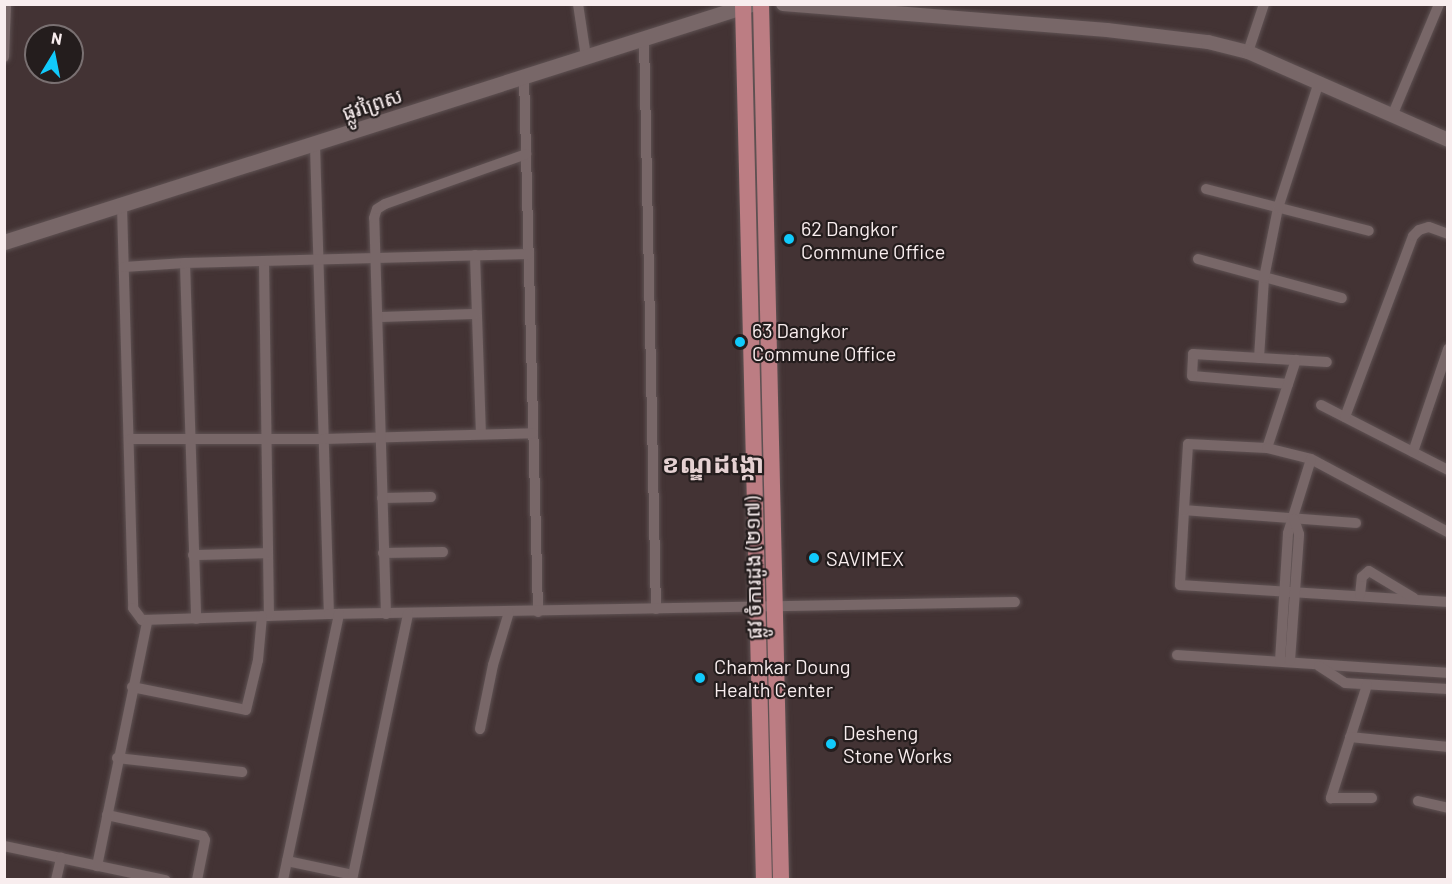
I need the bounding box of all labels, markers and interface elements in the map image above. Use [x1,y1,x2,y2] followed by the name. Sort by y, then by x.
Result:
[24,24,84,84] north arrow
[50,27,64,48] text: N
[339,83,405,125] street label: ផ្លូវព្រៃស
[801,216,945,263] place label: 62 Dangkor Commune Office
[782,232,796,246] marker: 62 Dangkor Commune Office
[752,318,896,365] place label: 63 Dangkor Commune Office
[733,335,747,349] marker: 63 Dangkor Commune Office
[662,447,764,479] district label: ខណ្ឌដង្កោ
[740,496,766,640] street label: ផ្លូវ ចំការដូង (២១៧)
[826,546,904,570] place label: SAVIMEX
[807,551,821,565] marker: SAVIMEX
[714,654,850,701] place label: Chamkar Doung Health Center
[691,669,709,687] marker: Chamkar Doung Health Center
[843,720,952,767] place label: Desheng Stone Works
[824,737,838,751] marker: Desheng Stone Works

